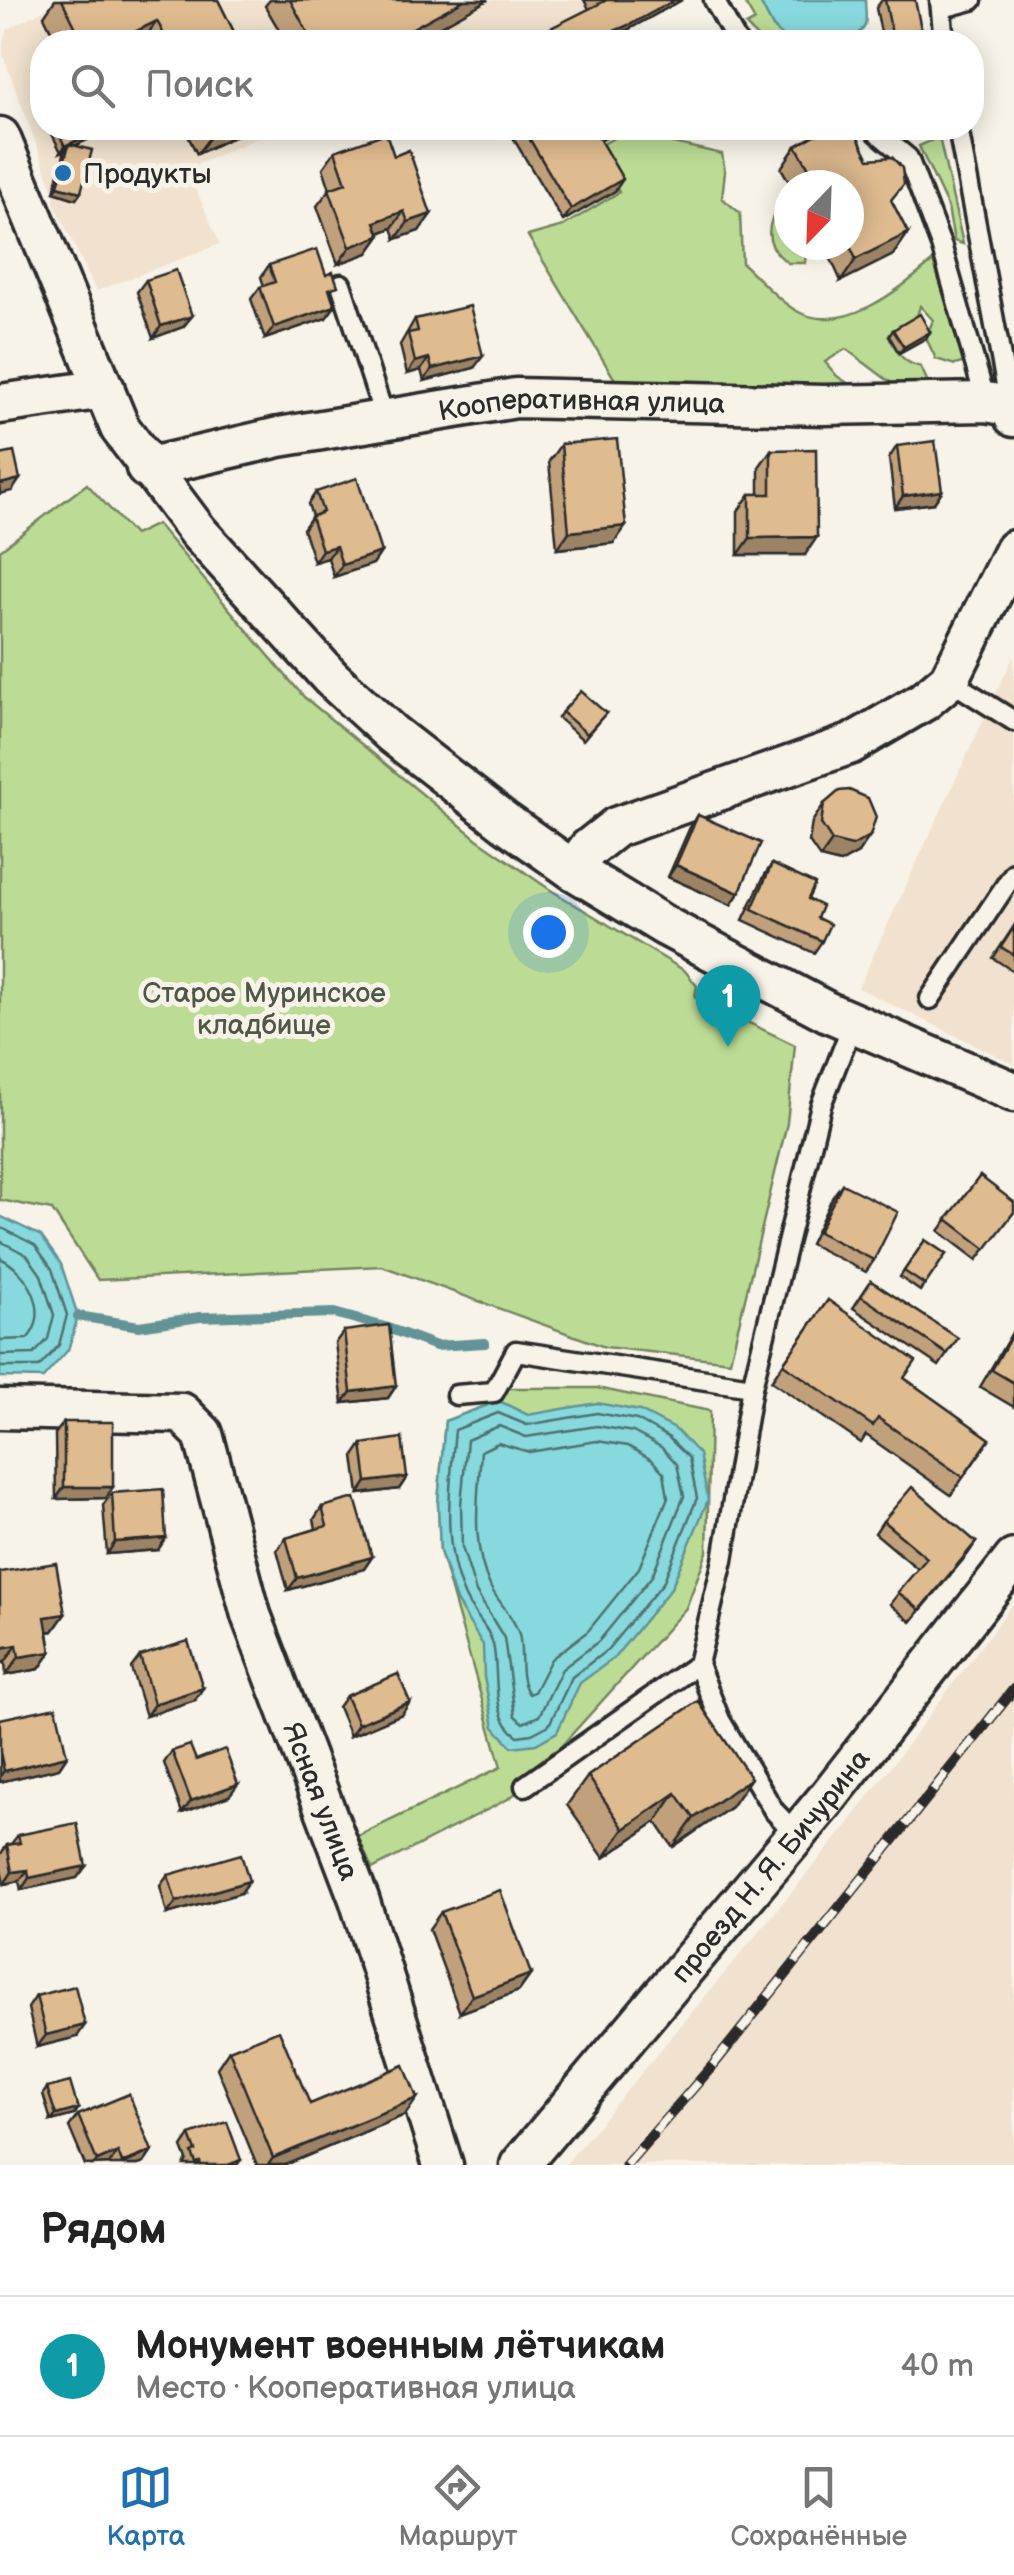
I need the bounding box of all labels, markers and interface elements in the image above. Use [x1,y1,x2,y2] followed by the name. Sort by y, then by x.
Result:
[30,30,984,140] search box
[65,58,120,113] icon: search
[145,63,253,108] text: Поиск
[83,158,212,191] place label: Продукты
[52,162,74,184] marker: Продукты
[774,170,864,260] north arrow
[436,383,726,429] street label: Кооперативная улица
[523,907,574,958] your location
[696,964,760,1047] pin: 1
[142,977,386,1042] park label: Старое Муринское кладбище
[275,1718,365,1886] street label: Ясная улица
[665,1743,877,1990] street label: проезд Н. Я. Бичурина
[40,2205,167,2256] text: Рядом
[135,2324,665,2369] text: Монумент военным лётчикам
[66,2347,79,2386] text: 1
[901,2347,974,2386] text: 40 m
[135,2369,576,2408] text: Место · Кооперативная улица
[107,2460,185,2553] tab: Карта
[398,2460,517,2553] tab: Маршрут
[731,2460,907,2553] tab: Сохранённые

